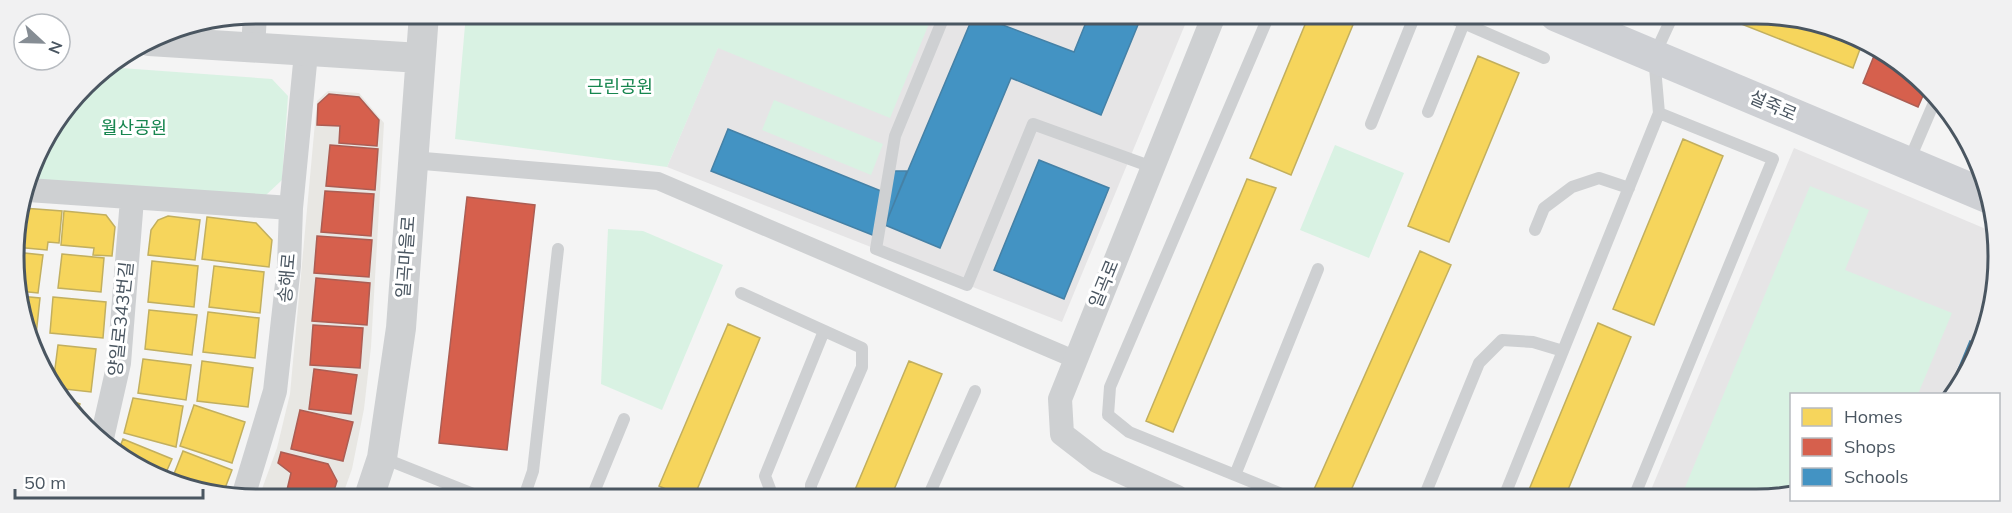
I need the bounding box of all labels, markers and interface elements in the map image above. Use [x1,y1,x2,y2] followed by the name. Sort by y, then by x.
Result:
[12,12,72,72] north arrow
[44,38,67,57] text: N
[587,75,653,98] park label: 근린공원
[1746,85,1801,126] street label: 설죽로
[101,116,167,139] park label: 월산공원
[391,215,420,299] street label: 일곡마을로
[273,252,300,304] street label: 송해로
[1084,256,1124,311] street label: 일곡로
[103,260,138,377] street label: 양일로343번길
[1790,393,2000,501] legend
[1844,405,1903,428] text: Homes
[1844,435,1896,458] text: Shops
[15,462,202,500] scale bar
[1844,465,1909,488] text: Schools
[24,471,66,494] text: 50 m

